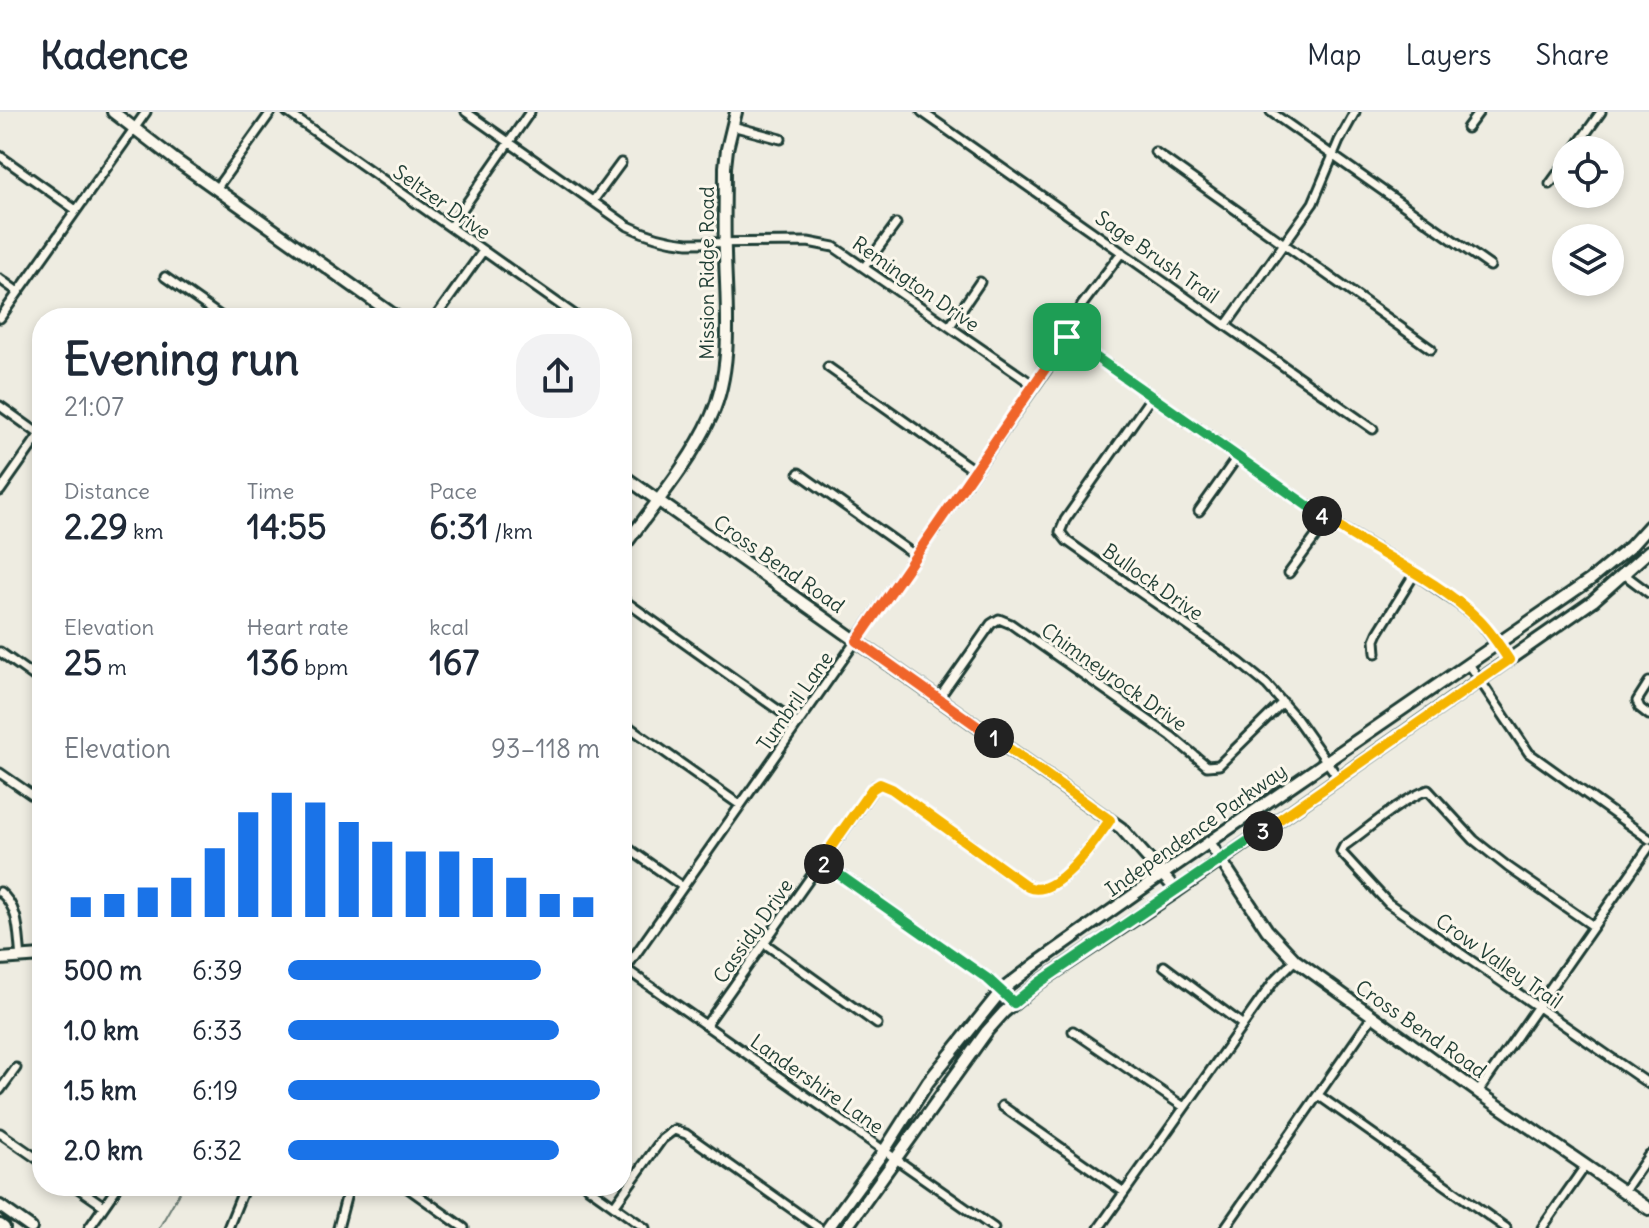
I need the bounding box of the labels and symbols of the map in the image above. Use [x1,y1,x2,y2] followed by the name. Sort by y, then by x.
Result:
[389,159,496,244] street label: Seltzer Drive
[694,186,719,360] street label: Mission Ridge Road
[1091,205,1224,308] street label: Sage Brush Trail
[848,230,985,337] street label: Remington Drive
[1033,303,1101,371] pin
[1302,496,1342,536] pin: 4
[709,509,850,618] street label: Cross Bend Road
[1098,538,1209,626] street label: Bullock Drive
[1037,617,1192,736] street label: Chimneyrock Drive
[751,646,838,755] street label: Tumbril Lane
[974,718,1014,758] pin: 1
[1100,758,1291,902] street label: Independence Parkway
[1243,811,1283,851] pin: 3
[804,844,844,884] pin: 2
[707,873,798,988] street label: Cassidy Drive
[1431,908,1568,1014] street label: Crow Valley Trail
[1351,974,1492,1083] street label: Cross Bend Road
[746,1028,889,1139] street label: Landershire Lane

